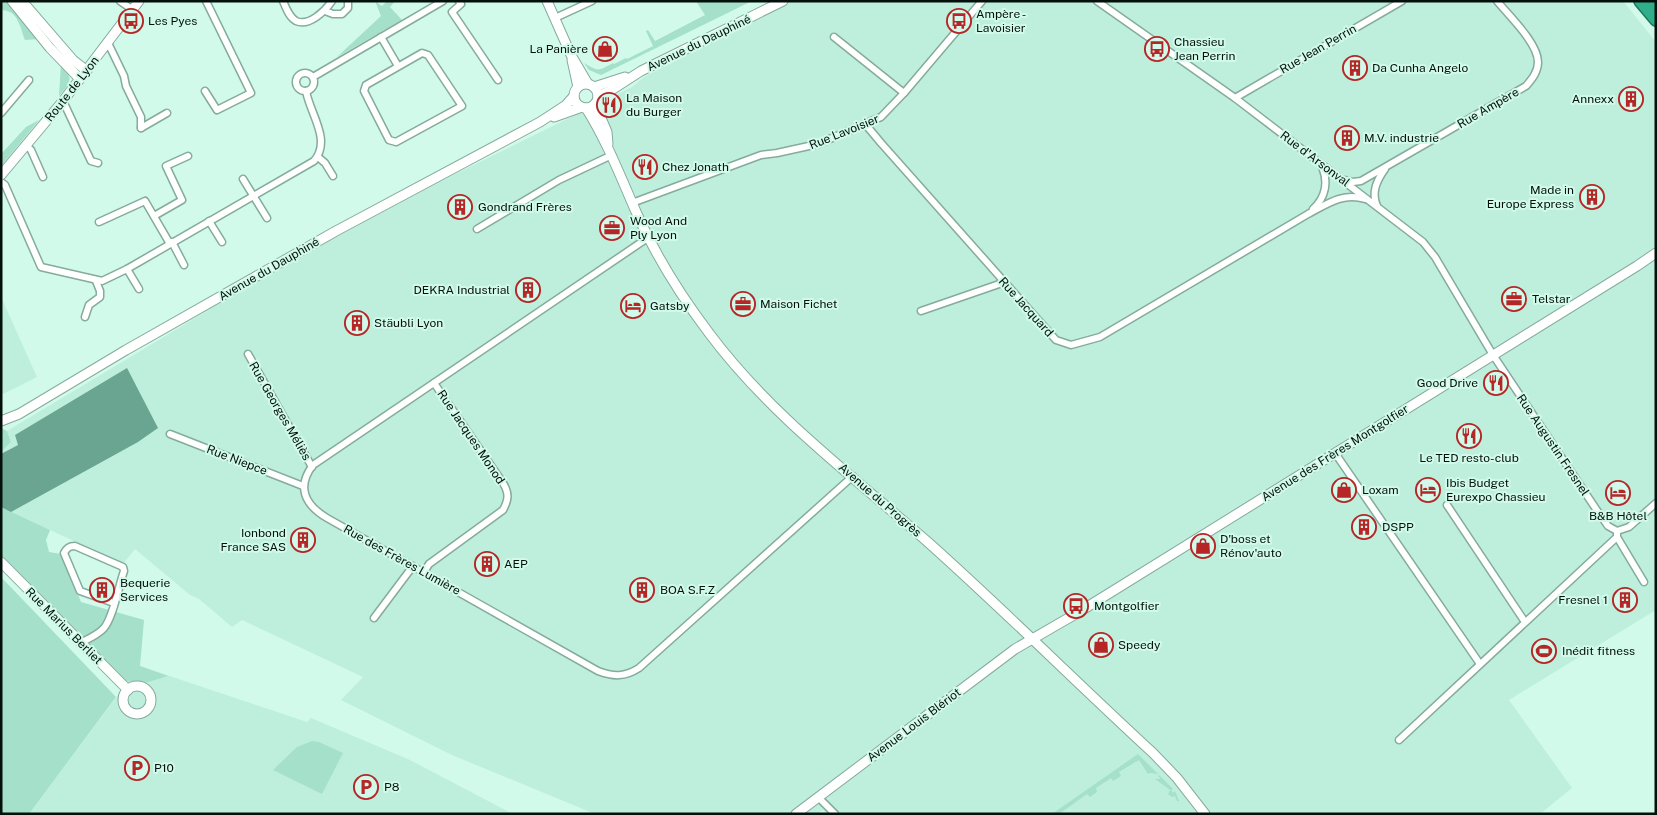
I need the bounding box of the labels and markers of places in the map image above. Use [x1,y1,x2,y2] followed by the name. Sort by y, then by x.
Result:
[976,7,1026,35] place label: Ampère - Lavoisier
[118,8,144,34] bus stop icon: Les Pyes
[946,8,972,34] bus stop icon: Ampère - Lavoisier
[148,14,197,28] place label: Les Pyes
[1174,35,1236,63] place label: Chassieu Jean Perrin
[592,36,618,62] shop icon: La Panière
[1144,36,1170,62] bus stop icon: Chassieu Jean Perrin
[529,42,588,56] place label: La Panière
[1342,55,1368,81] building icon: Da Cunha Angelo
[1372,61,1468,75] place label: Da Cunha Angelo
[1618,86,1644,112] building icon: Annexx
[626,91,682,119] place label: La Maison du Burger
[596,92,622,118] restaurant icon: La Maison du Burger
[1572,92,1614,106] place label: Annexx
[1334,125,1360,151] building icon: M.V. industrie
[1364,131,1439,145] place label: M.V. industrie
[632,154,658,180] restaurant icon: Chez Jonath
[662,160,729,174] place label: Chez Jonath
[1487,183,1574,211] place label: Made in Europe Express
[1579,184,1605,210] building icon: Made in Europe Express
[447,194,473,220] building icon: Gondrand Frères
[478,200,572,214] place label: Gondrand Frères
[630,214,687,242] place label: Wood And Ply Lyon
[599,215,625,241] office icon: Wood And Ply Lyon
[515,277,541,303] building icon: DEKRA Industrial
[413,283,510,297] place label: DEKRA Industrial
[1501,286,1527,312] office icon: Telstar
[730,291,756,317] office icon: Maison Fichet
[1532,292,1571,306] place label: Telstar
[620,293,646,319] hotel icon: Gatsby
[760,297,838,311] place label: Maison Fichet
[650,299,690,313] place label: Gatsby
[344,310,370,336] building icon: Stäubli Lyon
[374,316,443,330] place label: Stäubli Lyon
[1483,370,1509,396] restaurant icon: Good Drive
[1417,376,1478,390] place label: Good Drive
[1456,423,1482,449] restaurant icon: Le TED resto-club
[1419,451,1519,465] place label: Le TED resto-club
[1446,476,1546,504] place label: Ibis Budget Eurexpo Chassieu
[1331,477,1357,503] shop icon: Loxam
[1415,477,1441,503] hotel icon: Ibis Budget Eurexpo Chassieu
[1605,480,1631,506] hotel icon: B&B Hôtel
[1362,483,1399,497] place label: Loxam
[1589,509,1647,523] place label: B&B Hôtel
[1351,514,1377,540] building icon: DSPP
[1382,520,1414,534] place label: DSPP
[220,526,286,554] place label: Ionbond France SAS
[290,527,316,553] building icon: Ionbond France SAS
[1220,532,1282,560] place label: D'boss et Rénov'auto
[1190,533,1216,559] shop icon: D'boss et Rénov'auto
[474,551,500,577] building icon: AEP
[504,557,528,571] place label: AEP
[120,576,170,604] place label: Bequerie Services
[89,577,115,603] building icon: Bequerie Services
[629,577,655,603] building icon: BOA S.F.Z
[660,583,715,597] place label: BOA S.F.Z
[1612,587,1638,613] building icon: Fresnel 1
[1063,593,1089,619] bus stop icon: Montgolfier
[1558,593,1608,607] place label: Fresnel 1
[1094,599,1160,613] place label: Montgolfier
[1088,632,1114,658] shop icon: Speedy
[1118,638,1161,652] place label: Speedy
[1531,638,1557,664] sports icon: Inédit fitness
[1562,644,1635,658] place label: Inédit fitness
[124,755,150,781] parking icon: P10
[154,761,174,775] place label: P10
[353,774,379,800] parking icon: P8
[384,780,400,794] place label: P8

